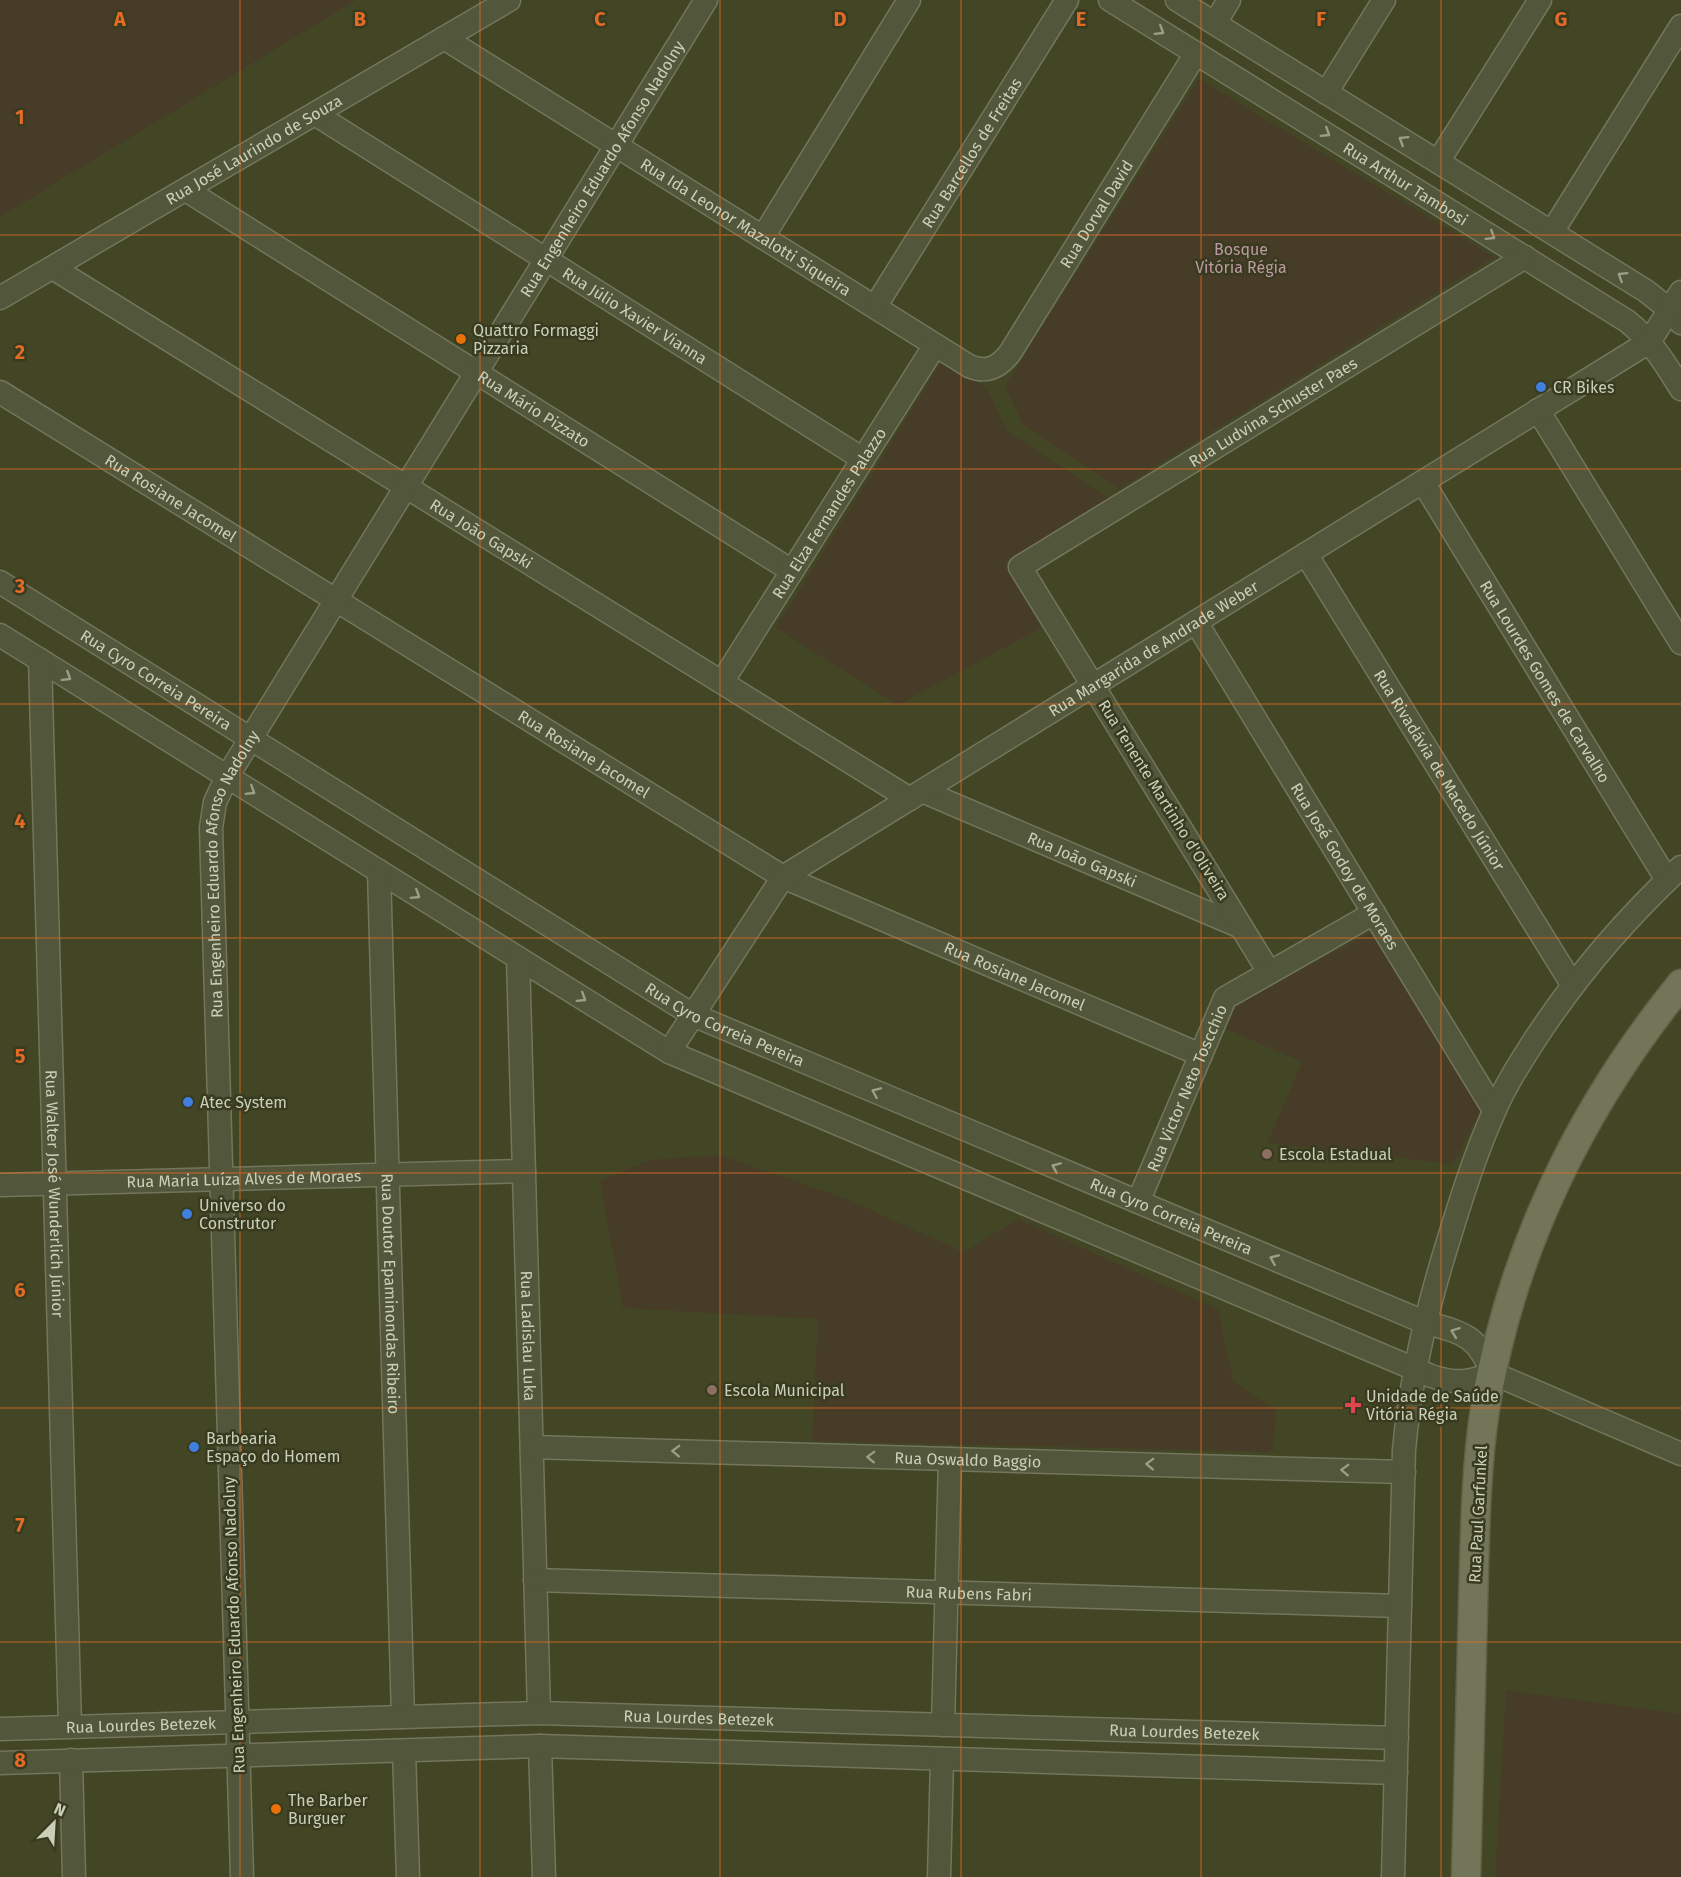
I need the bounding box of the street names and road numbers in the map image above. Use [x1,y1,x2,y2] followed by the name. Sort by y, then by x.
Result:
[516,37,688,300] street label: Rua Engenheiro Eduardo Afonso Nadolny
[918,74,1025,231] street label: Rua Barcellos de Freitas
[162,90,345,209] street label: Rua José Laurindo de Souza
[1340,138,1471,229] street label: Rua Arthur Tambosi
[637,154,855,299] street label: Rua Ida Leonor Mazalotti Siqueira
[1056,156,1137,271] street label: Rua Dorval David
[559,263,711,368] street label: Rua Júlio Xavier Vianna
[1185,353,1360,471] street label: Rua Ludvina Schuster Paes
[474,366,593,451] street label: Rua Mário Pizzato
[768,424,890,602] street label: Rua Elza Fernandes Palazzo
[102,450,240,546] street label: Rua Rosiane Jacomel
[427,495,536,572] street label: Rua João Gapski
[1045,576,1262,720] street label: Rua Margarida de Andrade Weber
[1476,577,1614,786] street label: Rua Lourdes Gomes de Carvalho
[77,625,235,734] street label: Rua Cyro Correia Pereira
[1370,666,1509,875] street label: Rua Rivadávia de Macedo Júnior
[1094,696,1234,904] street label: Rua Tenente Martinho d'Oliveira
[515,706,654,802] street label: Rua Rosiane Jacomel
[201,727,263,1018] street label: Rua Engenheiro Eduardo Afonso Nadolny
[1287,779,1403,953] street label: Rua José Godoy de Moraes
[1025,828,1140,891] street label: Rua João Gapski
[941,937,1088,1014] street label: Rua Rosiane Jacomel
[642,978,807,1070] street label: Rua Cyro Correia Pereira
[1143,1002,1231,1174] street label: Rua Victor Neto Toscchio
[42,1070,68,1319] street label: Rua Walter José Wunderlich Júnior
[126,1166,362,1191] street label: Rua Maria Luíza Alves de Moraes
[378,1173,404,1415] street label: Rua Doutor Epaminondas Ribeiro
[1087,1173,1255,1258] street label: Rua Cyro Correia Pereira
[517,1270,540,1401] street label: Rua Ladislau Luka
[1465,1444,1491,1583] street label: Rua Paul Garfunkel
[894,1448,1041,1471] street label: Rua Oswaldo Baggio
[219,1476,249,1774] street label: Rua Engenheiro Eduardo Afonso Nadolny
[905,1582,1032,1604] street label: Rua Rubens Fabri
[623,1706,775,1729] street label: Rua Lourdes Betezek
[65,1713,217,1737] street label: Rua Lourdes Betezek
[1109,1720,1261,1744] street label: Rua Lourdes Betezek

